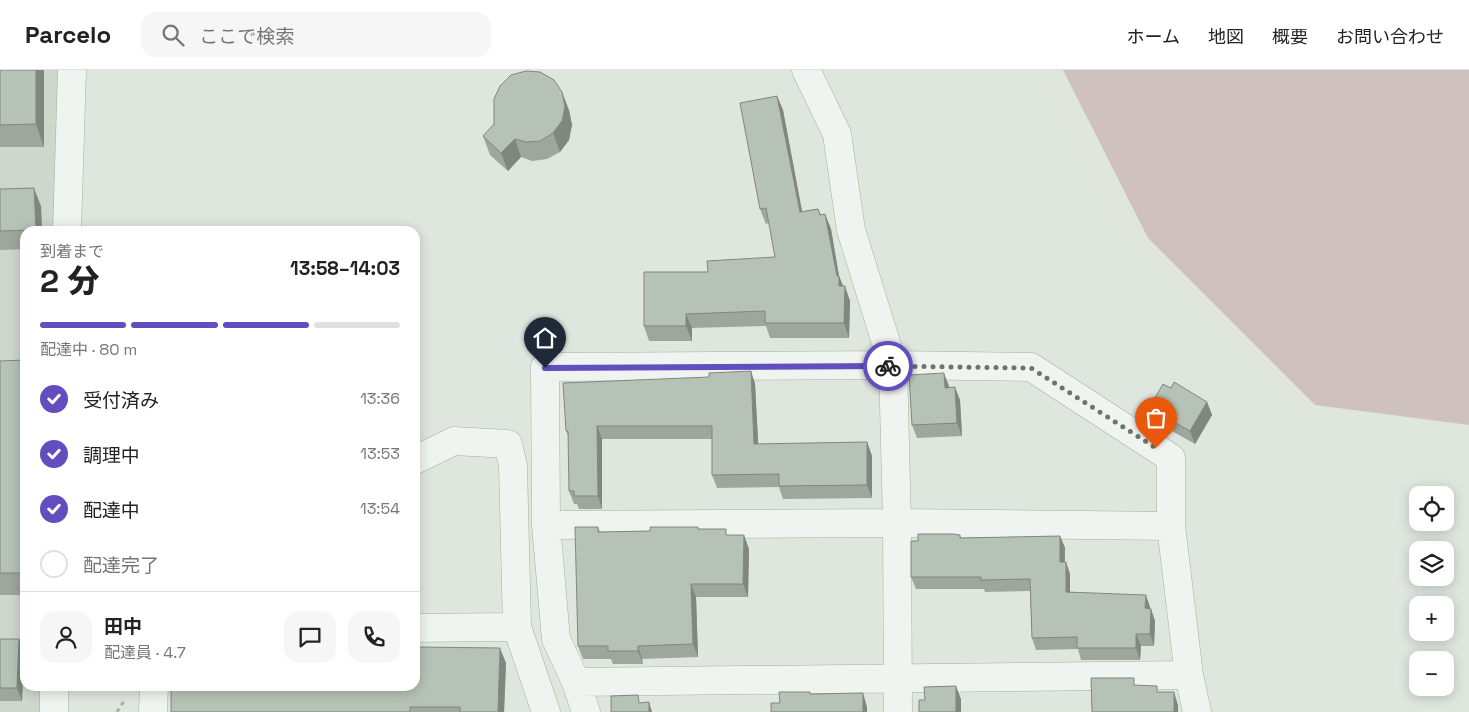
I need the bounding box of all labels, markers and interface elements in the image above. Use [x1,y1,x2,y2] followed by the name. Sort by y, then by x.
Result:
[141,12,491,57] search box
[25,19,111,50] text: Parcelo
[159,21,187,49] icon: search
[199,24,294,49] text: ここで検索
[1127,25,1180,48] text: ホーム
[1208,25,1244,48] text: 地図
[1272,25,1308,48] text: 概要
[1336,25,1444,48] text: お問い合わせ
[40,241,104,262] text: 到着まで
[290,256,400,281] text: 13:58–14:03
[40,261,99,301] text: 2 分
[524,317,566,368] pin
[531,324,559,352] icon: home
[40,339,137,360] text: 配達中 · 80 m
[863,341,913,391] courier
[874,352,902,380] icon: bike
[40,385,68,413] icon: check
[83,388,159,413] text: 受付済み
[360,388,400,409] text: 13:36
[1135,397,1177,448] pin
[1142,404,1170,432] icon: bag
[40,440,68,468] icon: check
[83,443,140,468] text: 調理中
[360,443,400,464] text: 13:53
[1409,486,1454,696] map controls
[1409,486,1454,531] button: locate
[40,495,68,523] icon: check
[83,498,140,523] text: 配達中
[360,498,400,519] text: 13:54
[1409,541,1454,586] button: layers
[83,553,159,578] text: 配達完了
[1409,596,1454,641] button: +
[40,611,92,663] button: person
[284,611,336,663] button: chat
[348,611,400,663] button: phone
[104,614,142,639] text: 田中
[104,642,186,663] text: 配達員 · 4.7
[1409,651,1454,696] button: −

